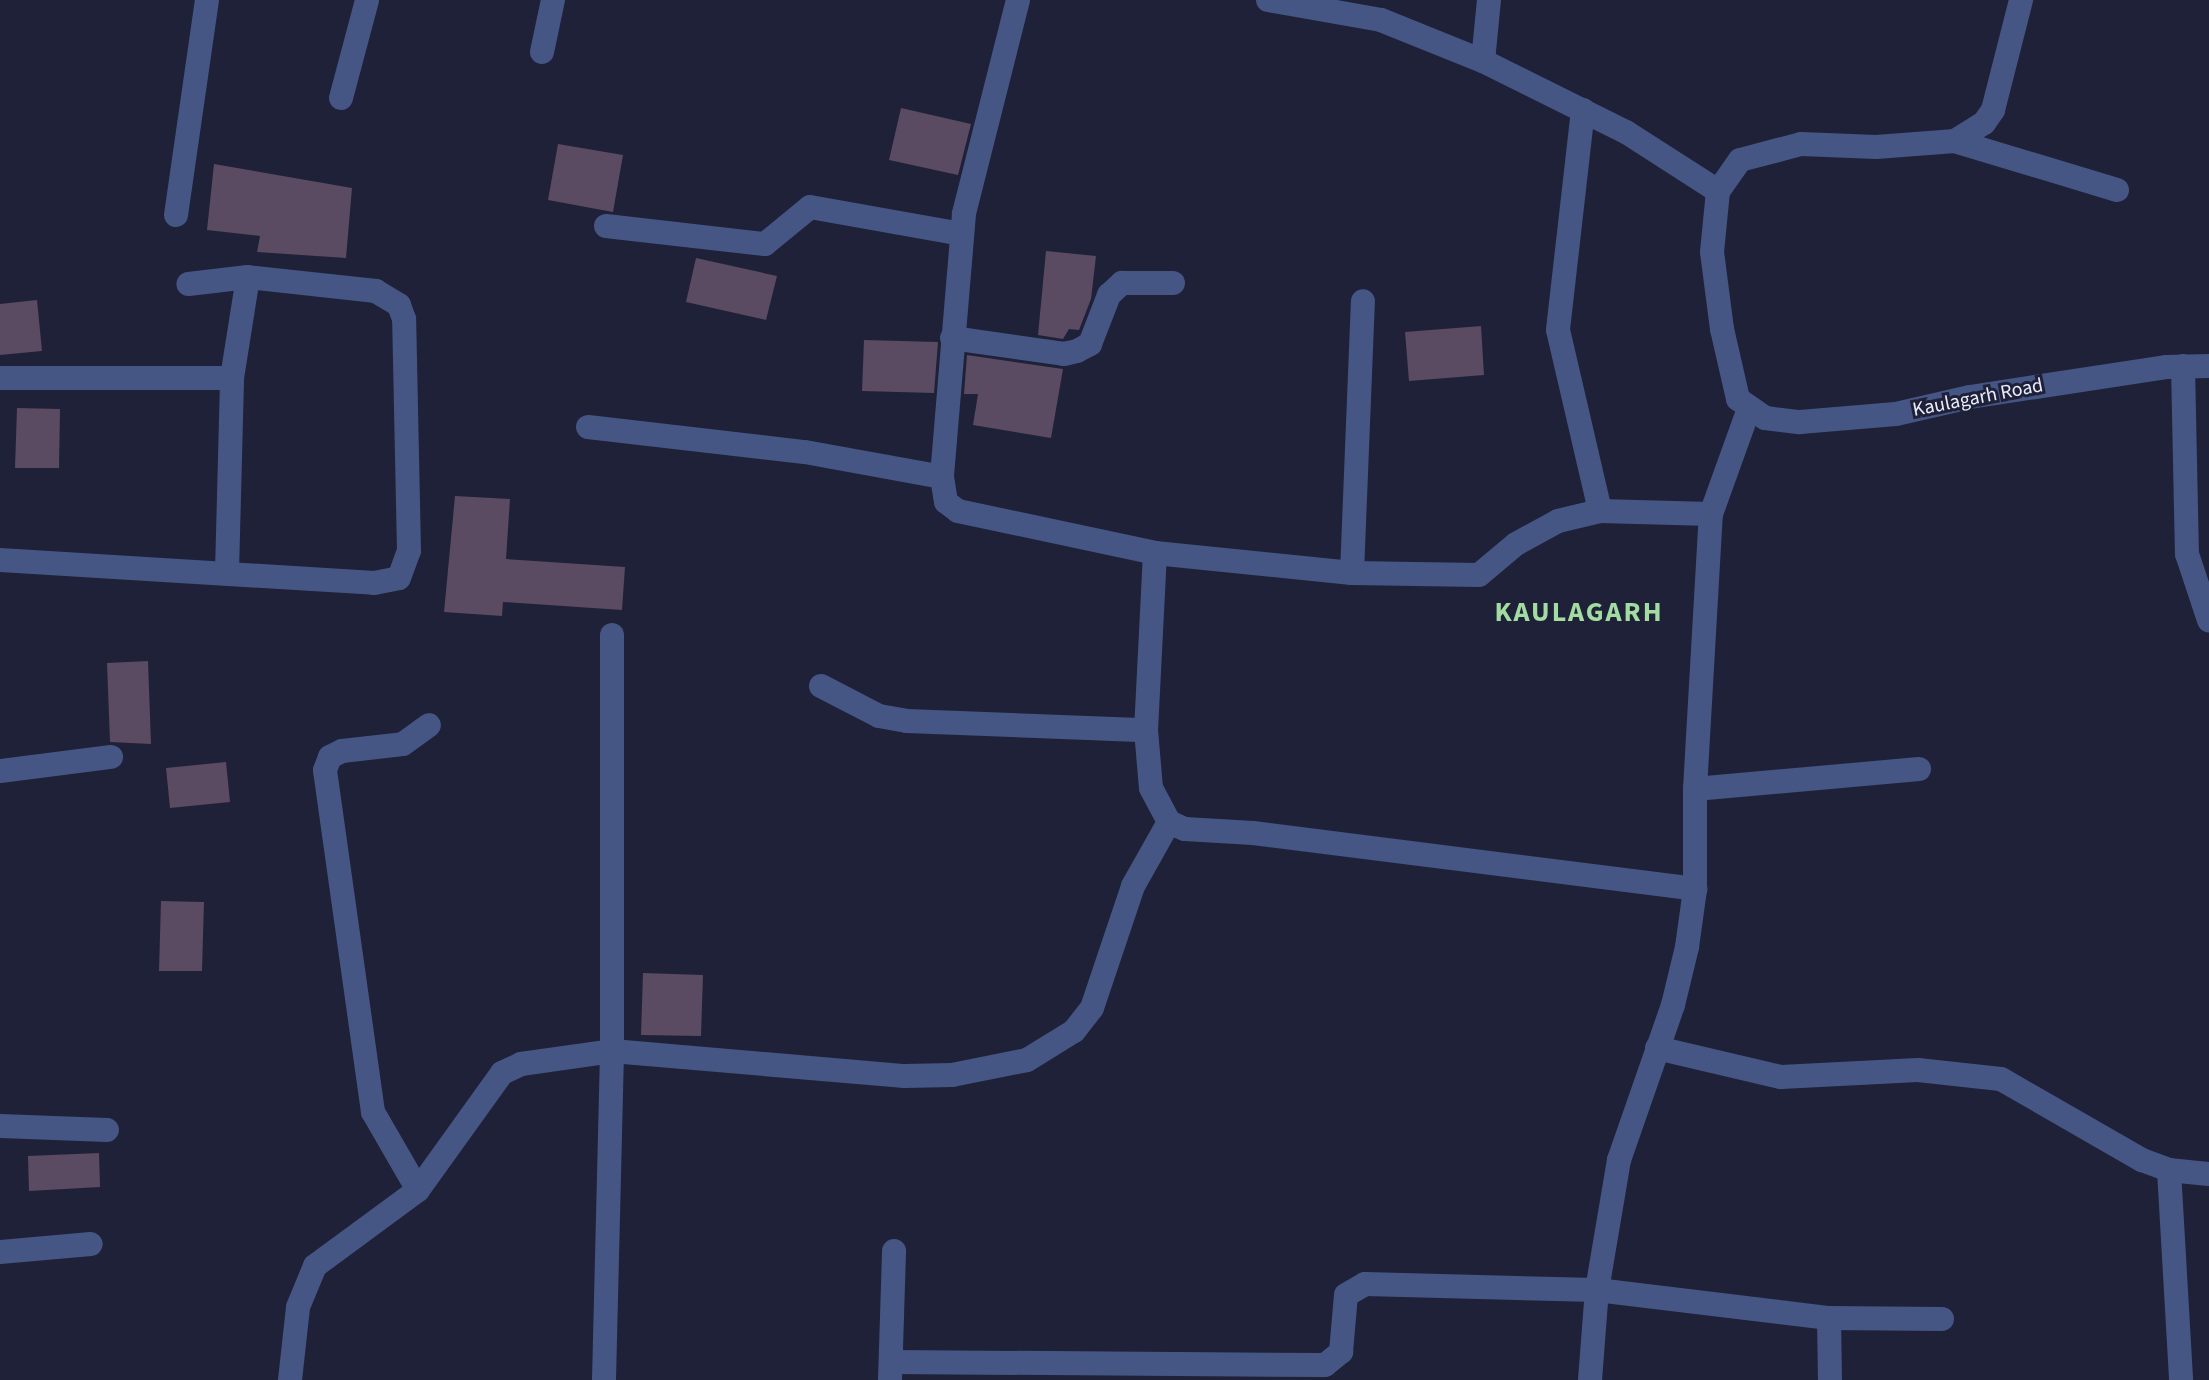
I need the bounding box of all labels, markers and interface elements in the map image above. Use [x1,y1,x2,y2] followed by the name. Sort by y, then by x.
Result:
[1911,374,2045,422] street label: Kaulagarh Road
[1494,595,1664,629] district label: KAULAGARH

